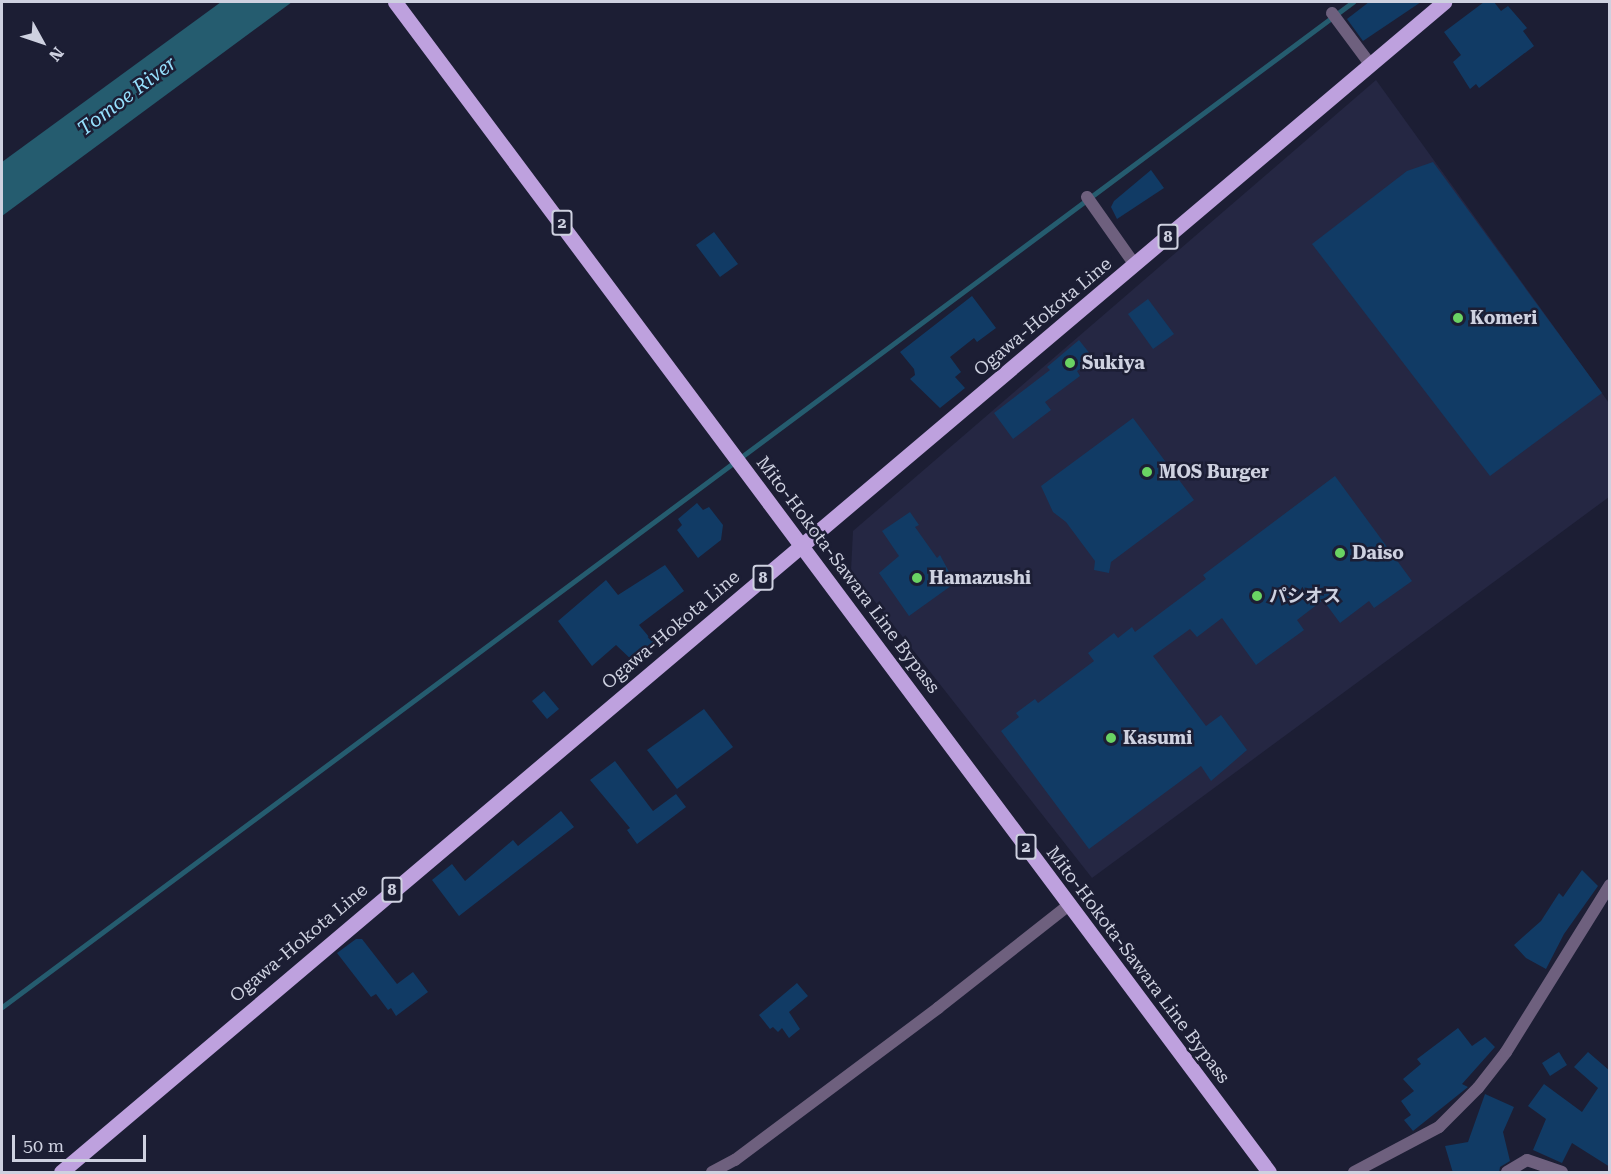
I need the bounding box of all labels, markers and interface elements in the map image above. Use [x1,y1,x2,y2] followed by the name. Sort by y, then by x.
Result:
[12,12,72,72] north arrow
[45,43,67,65] text: N
[73,51,181,141] water label: Tomoe River
[552,210,572,236] road number: 2
[1158,224,1178,250] road number: 8
[970,253,1116,381] street label: Ogawa-Hokota Line
[1470,307,1537,329] place label: Komeri
[1451,311,1465,325] marker: Komeri
[1082,352,1145,374] place label: Sukiya
[1063,356,1077,370] marker: Sukiya
[752,452,944,698] street label: Mito-Hokota-Sawara Line Bypass
[1159,461,1269,483] place label: MOS Burger
[1140,465,1154,479] marker: MOS Burger
[1352,542,1404,564] place label: Daiso
[1333,546,1347,560] marker: Daiso
[752,565,774,591] road number: 8
[598,566,744,694] street label: Ogawa-Hokota Line
[929,567,1031,589] place label: Hamazushi
[910,571,924,585] marker: Hamazushi
[1269,585,1341,607] place label: パシオス
[1250,589,1264,603] marker: パシオス
[1123,727,1192,749] place label: Kasumi
[1104,731,1118,745] marker: Kasumi
[1016,834,1036,860] road number: 2
[1042,842,1234,1088] street label: Mito-Hokota-Sawara Line Bypass
[382,877,402,903] road number: 8
[226,879,372,1007] street label: Ogawa-Hokota Line
[15,1123,148,1161] scale bar
[23,1135,64,1156] text: 50 m

